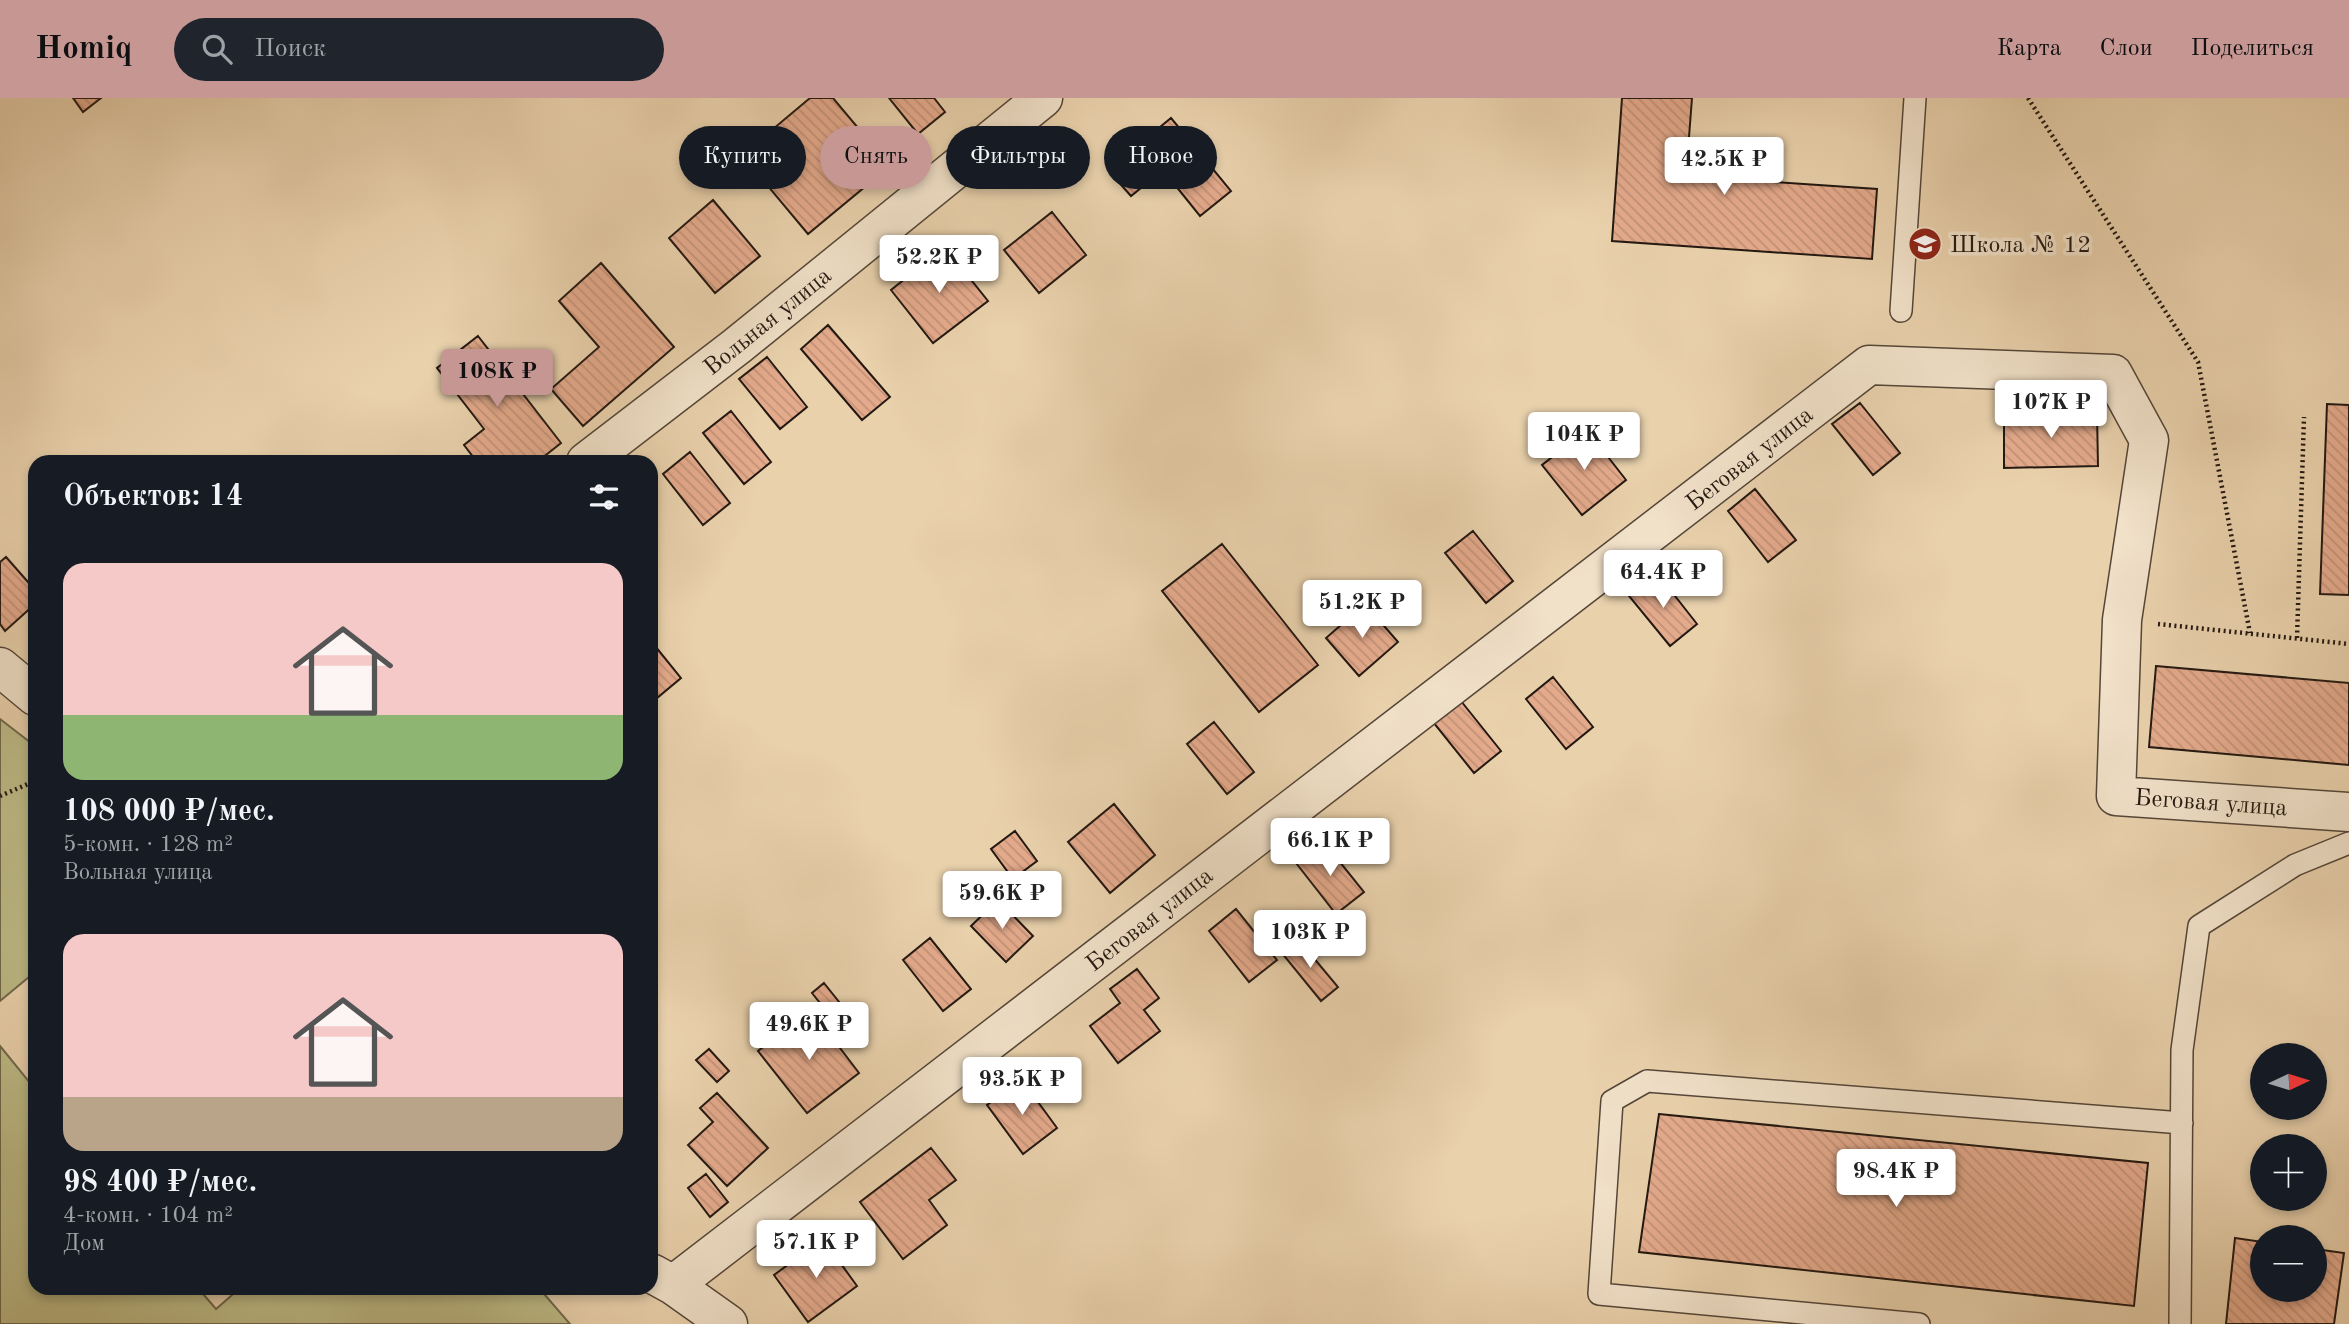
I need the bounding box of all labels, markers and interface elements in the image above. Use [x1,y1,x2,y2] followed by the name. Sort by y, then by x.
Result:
[174,18,664,81] search box
[198,30,236,68] icon: search
[35,33,132,66] text: Homiq
[254,36,326,62] text: Поиск
[1997,37,2062,61] text: Карта
[2100,37,2153,61] text: Слои
[2191,37,2314,61] text: Поделиться
[679,126,806,189] chip: Купить
[820,126,932,189] chip: Снять
[946,126,1090,189] chip: Фильтры
[1104,126,1217,189] chip: Новое
[1659,138,1789,197] pin: 42.5K ₽
[1681,148,1767,171] text: 42.5K ₽
[1906,225,1944,263] school or university icon: Школа № 12
[1950,234,2091,258] place label: Школа № 12
[874,236,1004,295] pin: 52.2K ₽
[896,246,982,269] text: 52.2K ₽
[700,264,837,381] street label: Вольная улица
[440,350,554,409] pin: 108K ₽
[457,360,537,383] text: 108K ₽
[1994,380,2108,440] pin: 107K ₽
[2011,391,2091,414] text: 107K ₽
[1683,403,1818,516] street label: Беговая улица
[1527,412,1641,472] pin: 104K ₽
[1544,423,1624,446] text: 104K ₽
[585,478,623,516] icon: filters
[63,482,243,512] text: Объектов: 14
[1598,550,1728,610] pin: 64.4K ₽
[1620,561,1706,584] text: 64.4K ₽
[1297,580,1427,640] pin: 51.2K ₽
[1319,591,1405,614] text: 51.2K ₽
[280,608,406,734] icon: home
[2134,787,2288,821] street label: Беговая улица
[63,797,275,827] text: 108 000 ₽/мес.
[1265,818,1395,878] pin: 66.1K ₽
[1287,829,1373,852] text: 66.1K ₽
[63,833,233,856] text: 5-комн. · 128 m²
[63,861,213,884] text: Вольная улица
[1083,864,1218,977] street label: Беговая улица
[937,872,1067,931] pin: 59.6K ₽
[959,882,1045,905] text: 59.6K ₽
[1253,910,1367,970] pin: 103K ₽
[1270,921,1350,944] text: 103K ₽
[280,979,406,1105] icon: home
[744,1002,874,1062] pin: 49.6K ₽
[766,1013,852,1036] text: 49.6K ₽
[2250,1043,2328,1120] north arrow
[2250,1043,2327,1302] map controls
[957,1058,1087,1117] pin: 93.5K ₽
[979,1068,1065,1091] text: 93.5K ₽
[2250,1134,2327,1211] button: +
[1831,1150,1961,1209] pin: 98.4K ₽
[1853,1160,1939,1183] text: 98.4K ₽
[63,1168,257,1198] text: 98 400 ₽/мес.
[63,1204,233,1227] text: 4-комн. · 104 m²
[751,1220,881,1280] pin: 57.1K ₽
[2250,1225,2327,1302] button: −
[773,1231,859,1254] text: 57.1K ₽
[63,1232,105,1255] text: Дом

